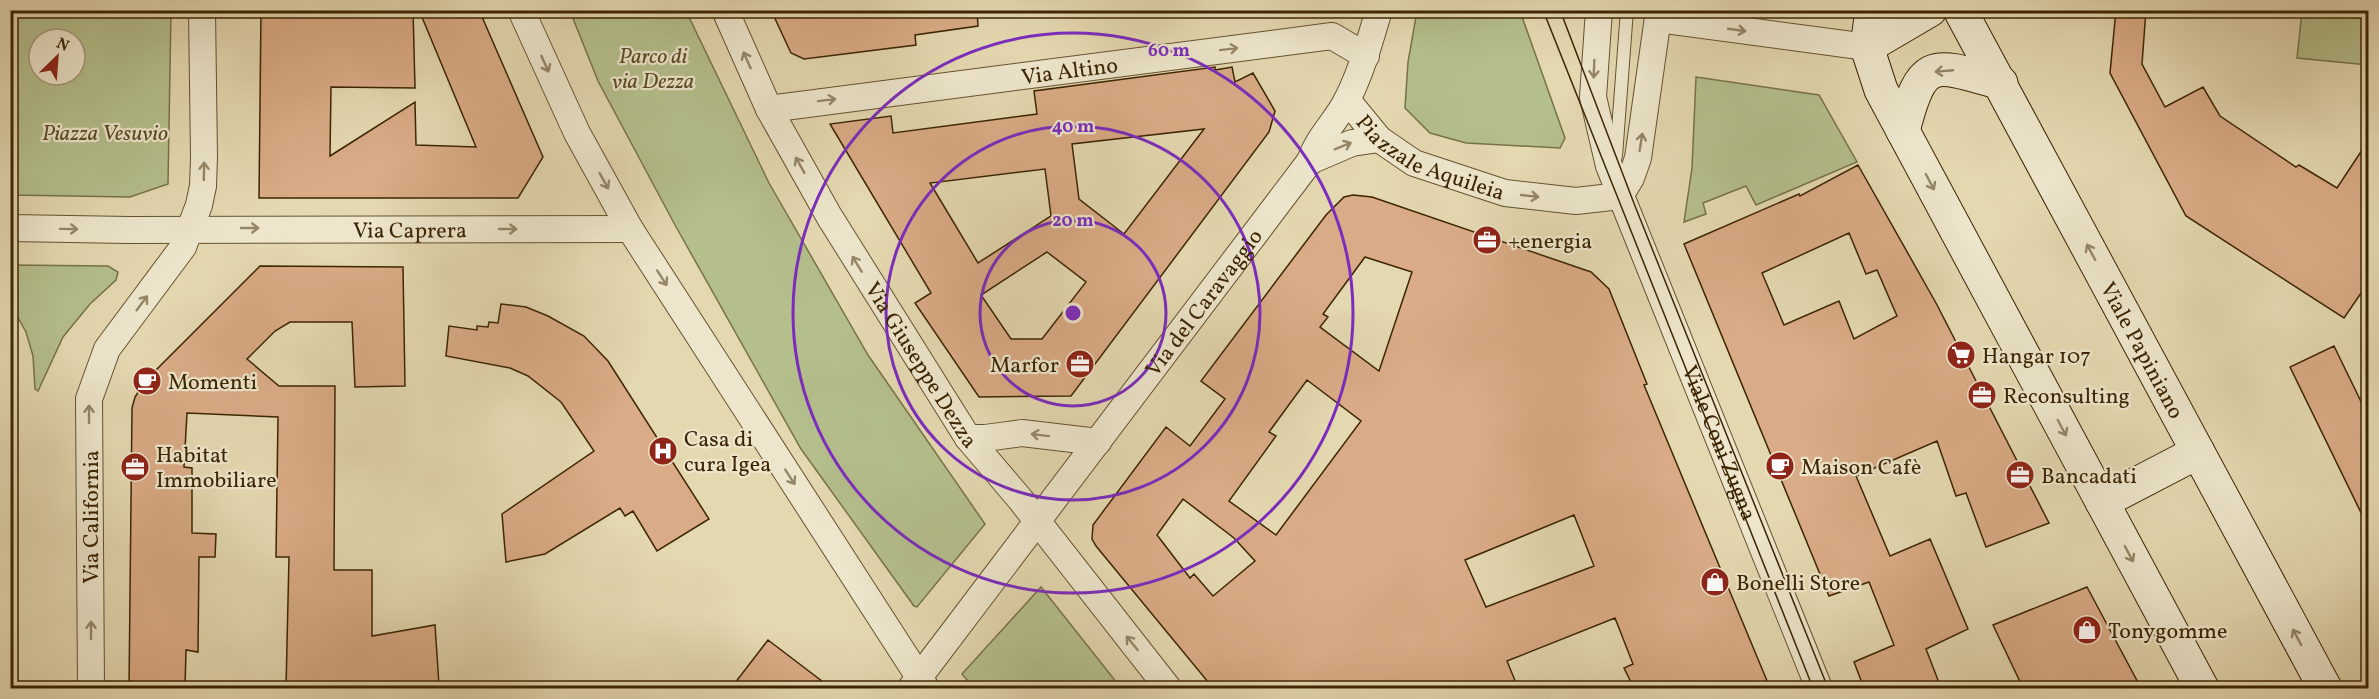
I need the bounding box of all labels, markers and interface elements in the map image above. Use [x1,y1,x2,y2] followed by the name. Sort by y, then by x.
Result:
[1727,25,1746,36] one-way arrow
[27,27,87,87] north arrow
[53,33,73,58] text: N
[1148,39,1190,64] text: 60 m
[612,42,694,98] park label: Parco di via Dezza
[1218,43,1238,54] one-way arrow
[741,51,753,69] one-way arrow
[1020,51,1120,94] street label: Via Altino
[540,54,551,72] one-way arrow
[1588,58,1600,78] one-way arrow
[1935,66,1955,77] one-way arrow
[817,94,836,105] one-way arrow
[1347,109,1508,210] street label: Piazzale Aquileia
[1052,115,1094,140] text: 40 m
[42,119,168,150] park label: Piazza Vesuvio
[1635,133,1646,153] one-way arrow
[1333,140,1352,151] one-way arrow
[794,157,806,174] one-way arrow
[198,162,210,182] one-way arrow
[598,172,610,189] one-way arrow
[1924,173,1936,190] one-way arrow
[1519,191,1539,202] one-way arrow
[1052,209,1094,234] text: 20 m
[353,216,467,248] street label: Via Caprera
[240,222,260,234] one-way arrow
[58,223,78,235] one-way arrow
[498,223,518,235] one-way arrow
[1139,223,1271,384] street label: Via del Caravaggio
[1471,224,1503,256] office icon: +energia
[1508,227,1592,258] place label: +energia
[2085,244,2096,262] one-way arrow
[851,256,863,273] one-way arrow
[656,269,668,286] one-way arrow
[856,277,983,456] street label: Via Giuseppe Dezza
[2091,277,2190,425] street label: Viale Papiniano
[136,295,149,311] one-way arrow
[1063,303,1083,323] centre of rings
[1945,339,1977,371] supermarket icon: Hangar 107
[1982,342,2091,373] place label: Hangar 107
[1064,348,1096,380] office icon: Marfor
[990,351,1059,382] place label: Marfor
[1673,361,1763,526] street label: Viale Coni Zugna
[131,365,163,397] cafe icon: Momenti
[168,368,257,399] place label: Momenti
[1966,379,1998,411] office icon: Reconsulting
[2003,382,2130,413] place label: Reconsulting
[83,405,95,425] one-way arrow
[2056,419,2068,436] one-way arrow
[684,425,771,481] place label: Casa di cura Igea
[1031,429,1051,440] one-way arrow
[647,435,679,467] hospital icon: Casa di cura Igea
[156,441,277,497] place label: Habitat Immobiliare
[77,450,108,584] street label: Via California
[1764,450,1796,482] cafe icon: Maison Cafè
[119,451,151,483] office icon: Habitat Immobiliare
[1801,453,1921,484] place label: Maison Cafè
[2004,459,2036,491] office icon: Bancadati
[2041,462,2137,493] place label: Bancadati
[783,469,796,486] one-way arrow
[2124,544,2135,562] one-way arrow
[1699,566,1731,598] shop icon: Bonelli Store
[1736,569,1860,600] place label: Bonelli Store
[2071,614,2103,646] shop icon: Tonygomme
[2108,617,2228,648] place label: Tonygomme
[85,621,97,641] one-way arrow
[2291,629,2303,646] one-way arrow
[1125,635,1138,651] one-way arrow

